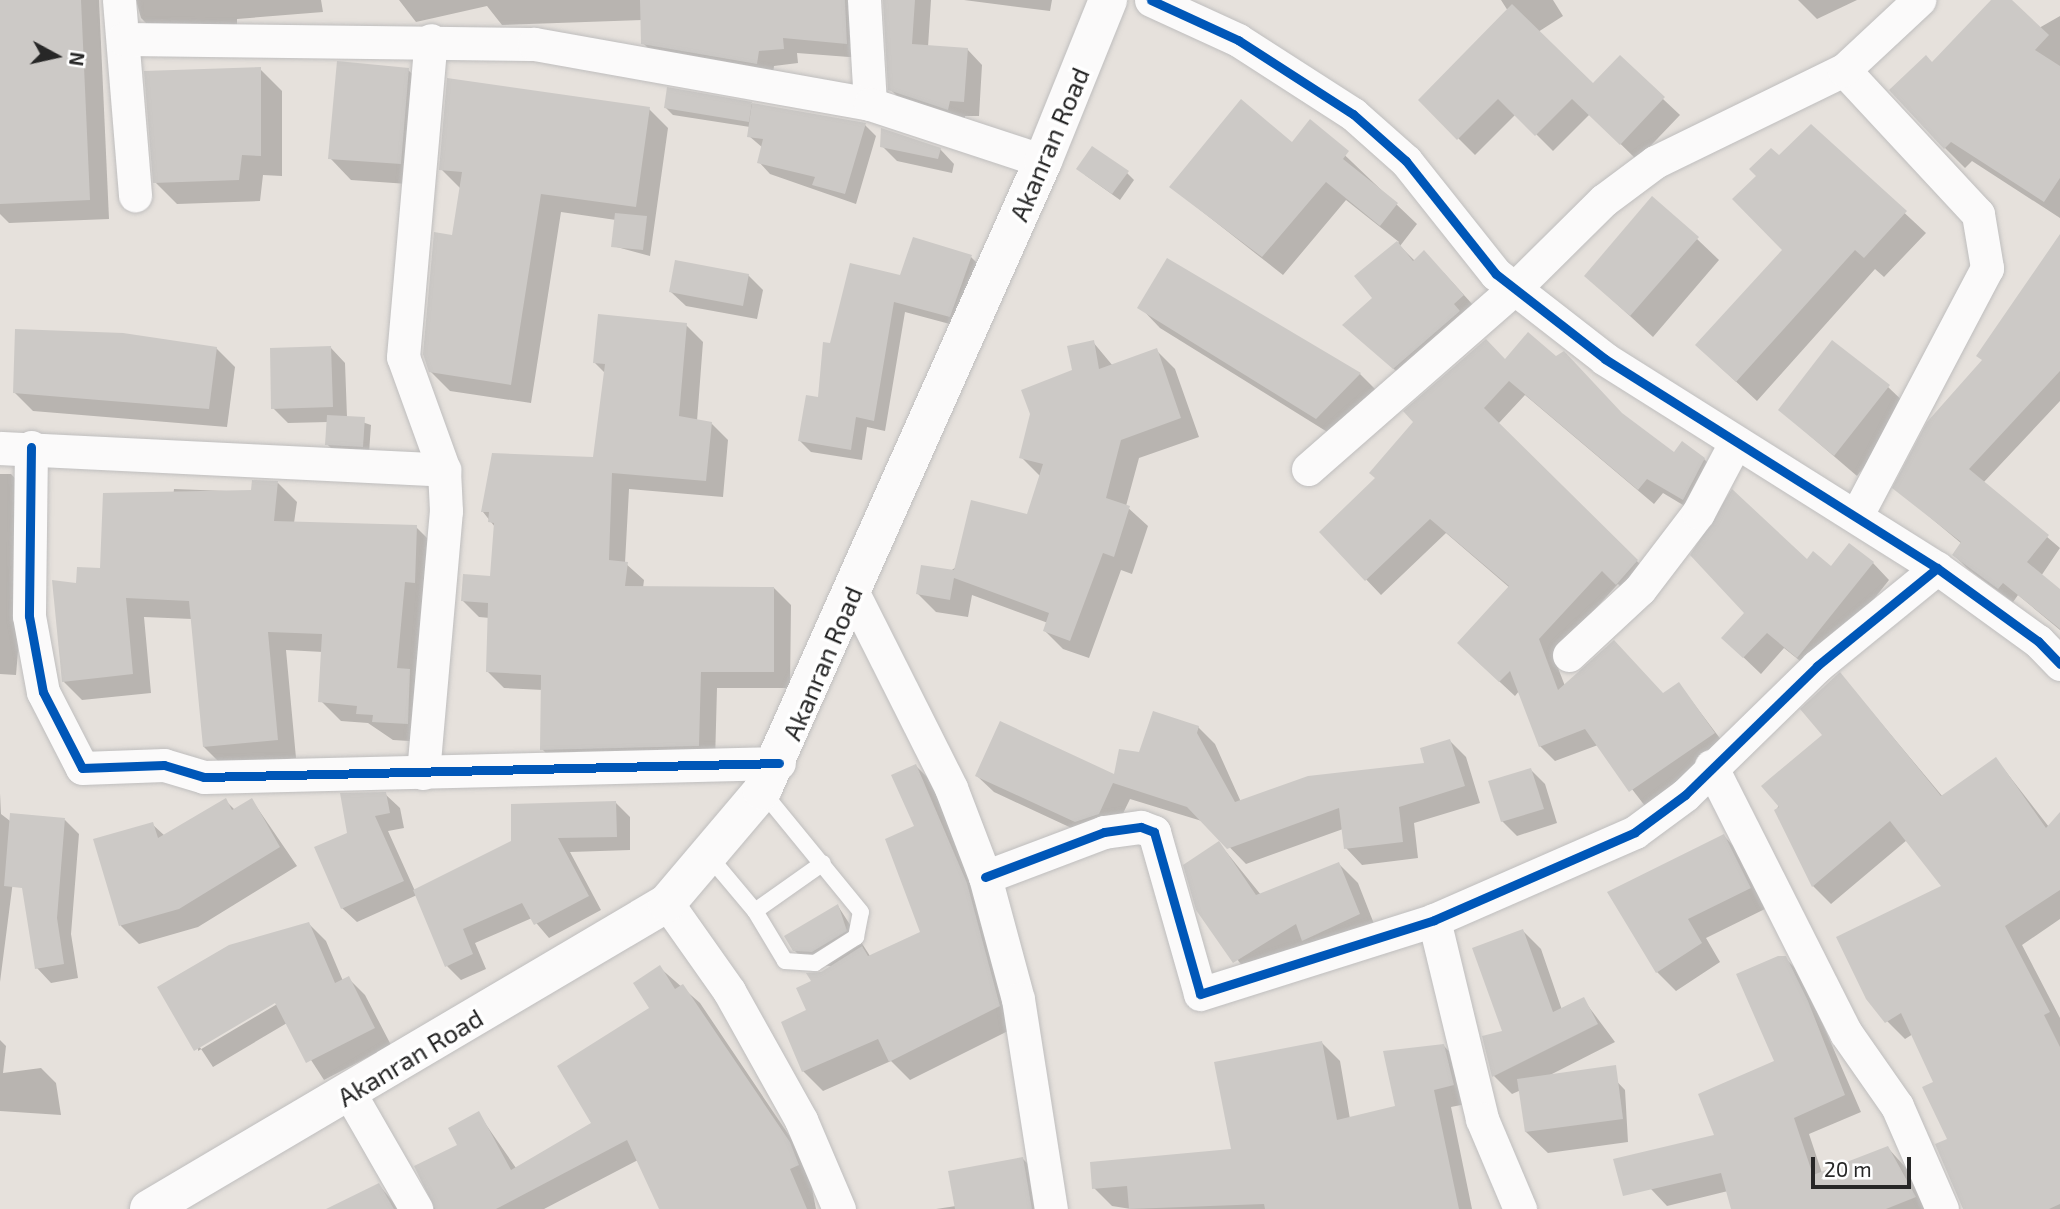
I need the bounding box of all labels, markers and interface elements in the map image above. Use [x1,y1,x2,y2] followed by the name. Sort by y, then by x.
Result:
[21,21,91,91] north arrow
[65,51,90,67] text: N
[1003,62,1095,226] street label: Akanran Road
[776,581,868,745] street label: Akanran Road
[332,1001,488,1113] street label: Akanran Road
[1815,1142,1915,1186] scale bar
[1824,1156,1872,1181] text: 20 m

